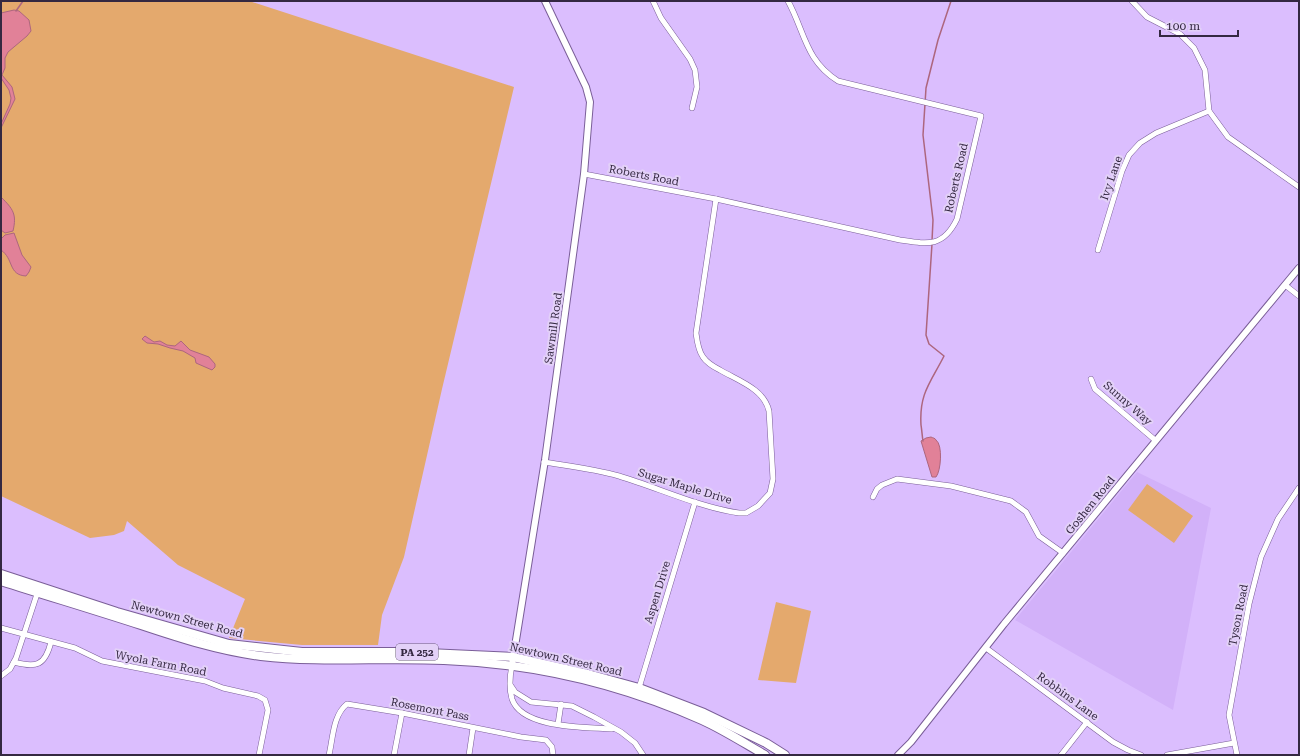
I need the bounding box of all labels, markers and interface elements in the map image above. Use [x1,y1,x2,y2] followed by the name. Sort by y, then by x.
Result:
[1160,12,1238,38] scale bar
[1166,19,1200,33] text: 100 m
[942,142,971,214] street label: Roberts Road
[1098,154,1125,202] street label: Ivy Lane
[608,162,680,189] street label: Roberts Road
[542,292,565,365] street label: Sawmill Road
[1101,379,1155,428] street label: Sunny Way
[636,466,733,507] street label: Sugar Maple Drive
[1063,474,1118,537] street label: Goshen Road
[642,559,673,625] street label: Aspen Drive
[1226,583,1251,647] street label: Tyson Road
[130,598,244,641] street label: Newtown Street Road
[508,640,623,679] street label: Newtown Street Road
[396,644,438,660] road number: PA 252
[114,648,208,679] street label: Wyola Farm Road
[1034,670,1101,723] street label: Robbins Lane
[390,696,470,723] street label: Rosemont Pass

